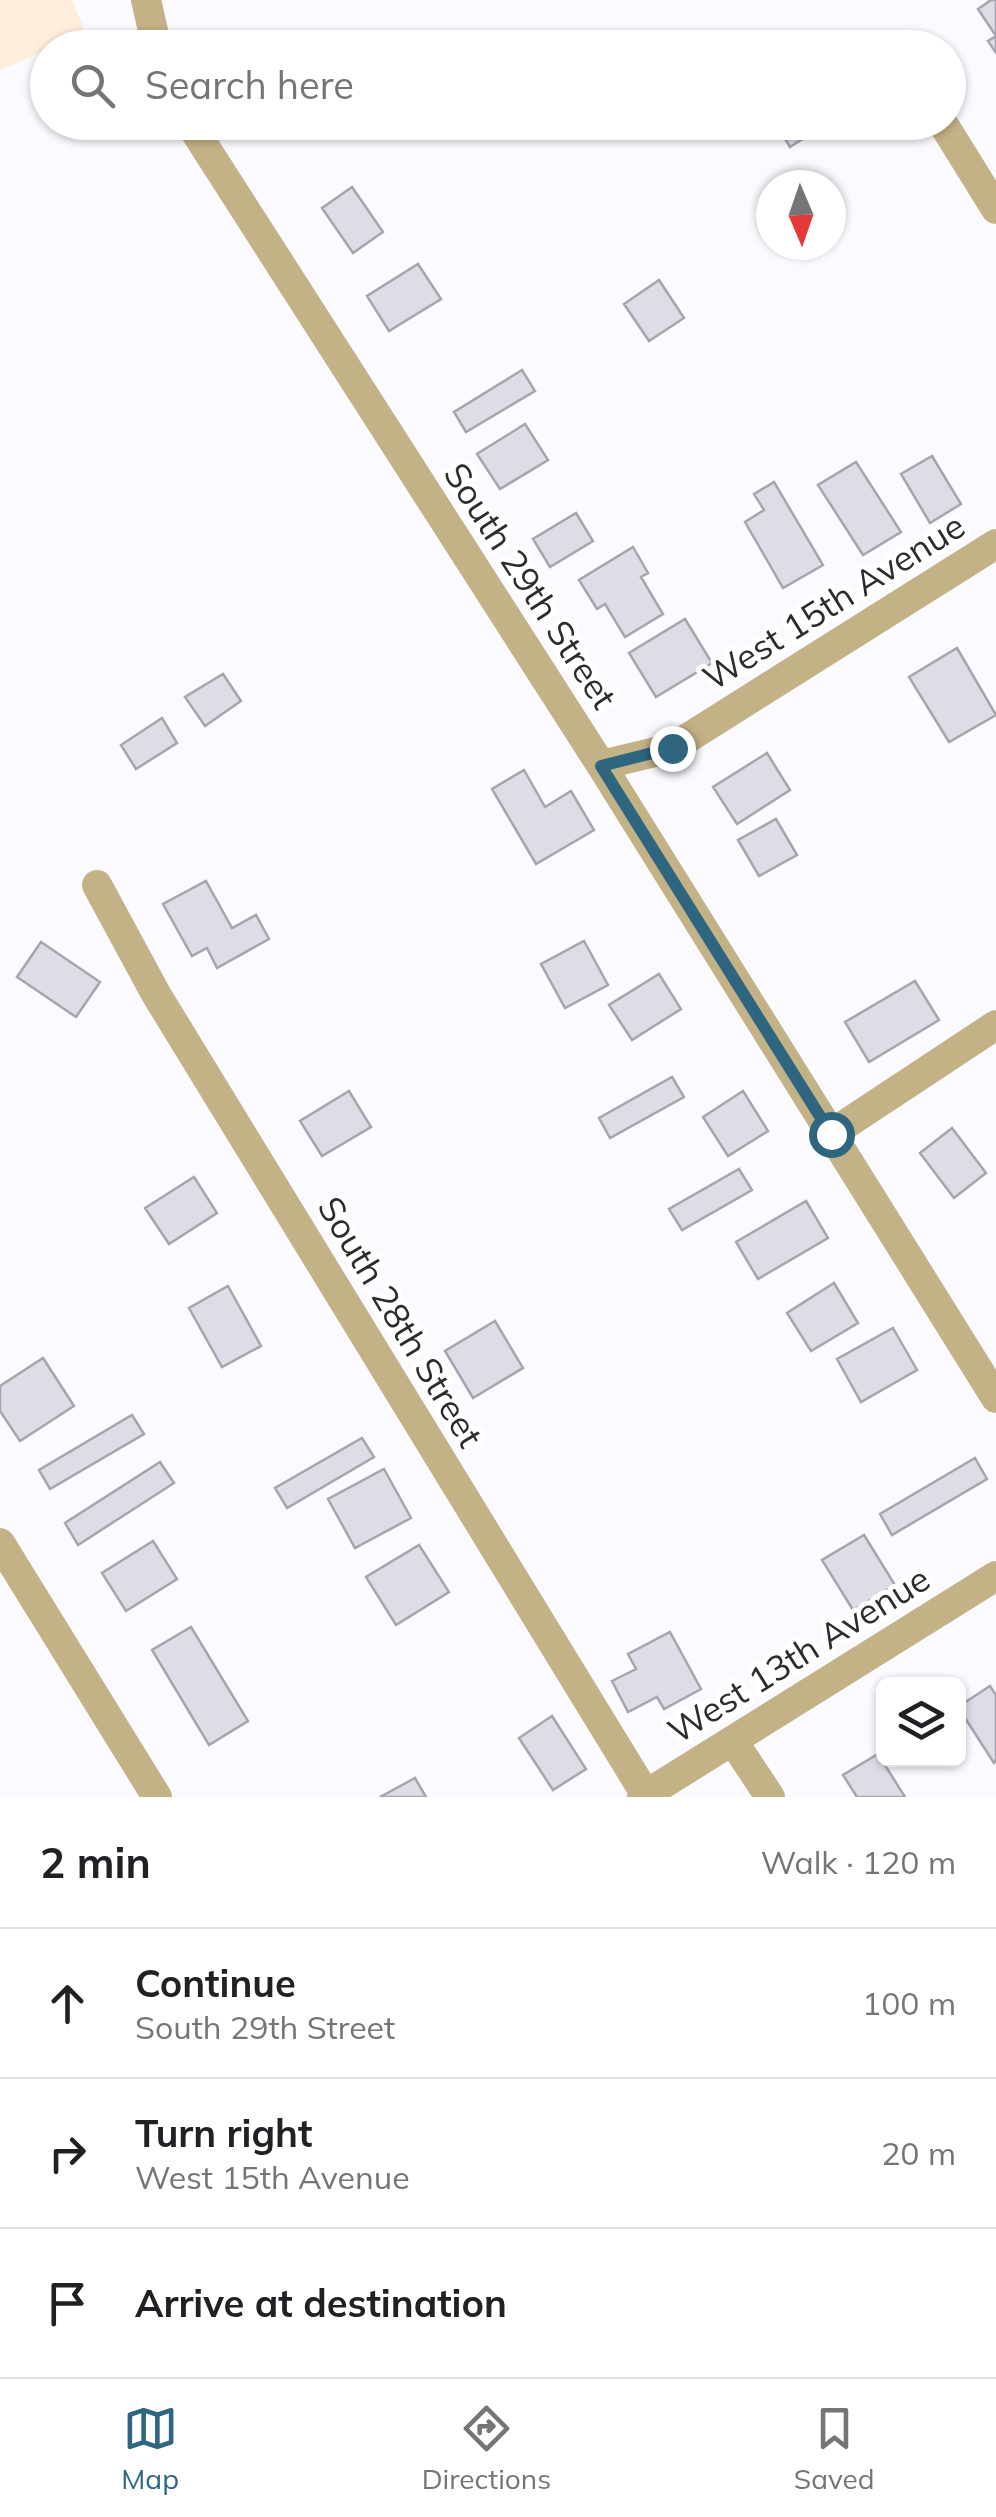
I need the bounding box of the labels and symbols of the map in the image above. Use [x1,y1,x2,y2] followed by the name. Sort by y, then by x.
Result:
[756,170,846,260] north arrow
[435,454,627,717] street label: South 29th Street
[694,503,972,699] street label: West 15th Avenue
[650,726,696,772] route end
[809,1112,855,1158] route start
[309,1188,493,1455] street label: South 28th Street
[659,1556,937,1752] street label: West 13th Avenue

